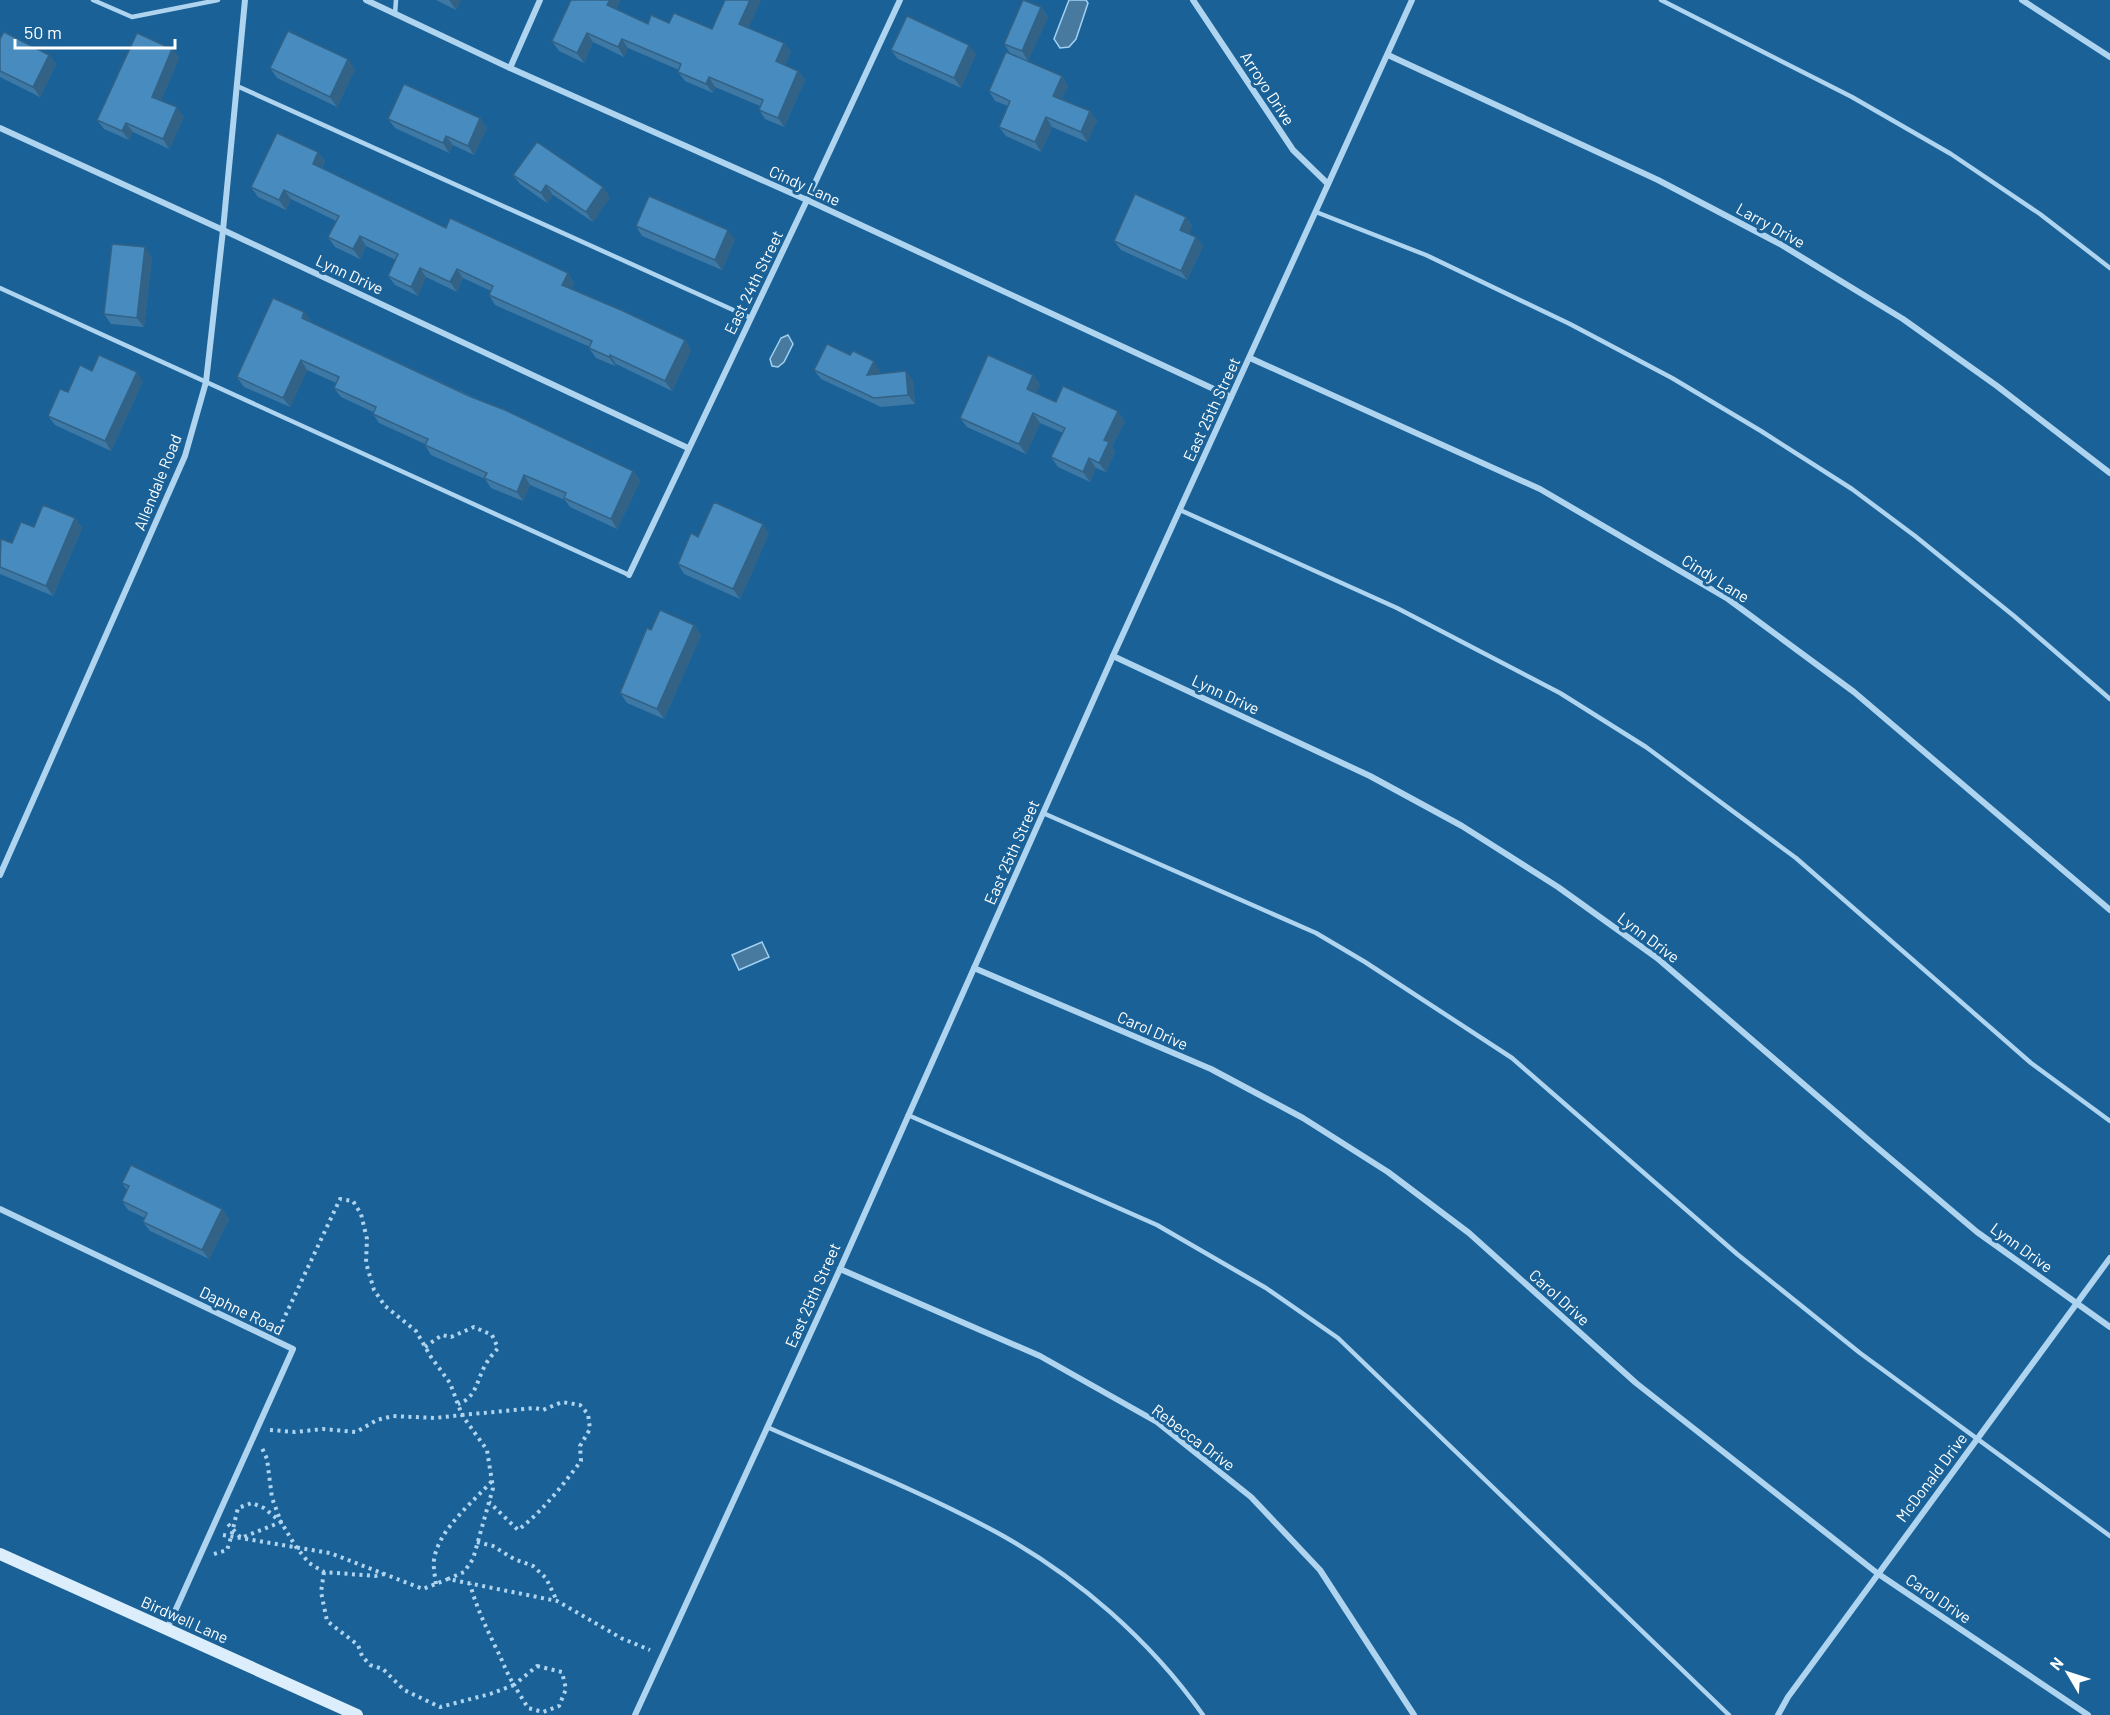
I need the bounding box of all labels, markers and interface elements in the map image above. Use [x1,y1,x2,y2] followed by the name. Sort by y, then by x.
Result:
[15,12,176,50] scale bar
[24,21,62,43] text: 50 m
[1237,47,1299,129] street label: Arroyo Drive
[766,161,844,209] street label: Cindy Lane
[1733,198,1809,252] street label: Larry Drive
[720,227,786,337] street label: East 24th Street
[313,250,387,298] street label: Lynn Drive
[1179,354,1243,464] street label: East 25th Street
[129,431,185,533] street label: Allendale Road
[1679,550,1753,606] street label: Cindy Lane
[1189,670,1263,718] street label: Lynn Drive
[979,797,1043,907] street label: East 25th Street
[1614,908,1684,966] street label: Lynn Drive
[1115,1007,1191,1053] street label: Carol Drive
[1987,1218,2057,1276] street label: Lynn Drive
[780,1240,844,1350] street label: East 25th Street
[1526,1265,1594,1329] street label: Carol Drive
[197,1282,287,1338] street label: Daphne Road
[1149,1400,1239,1474] street label: Rebecca Drive
[1891,1429,1971,1525] street label: McDonald Drive
[1903,1569,1975,1627] street label: Carol Drive
[139,1591,231,1647] street label: Birdwell Lane
[2038,1643,2098,1703] north arrow
[2045,1653,2067,1673] text: N

